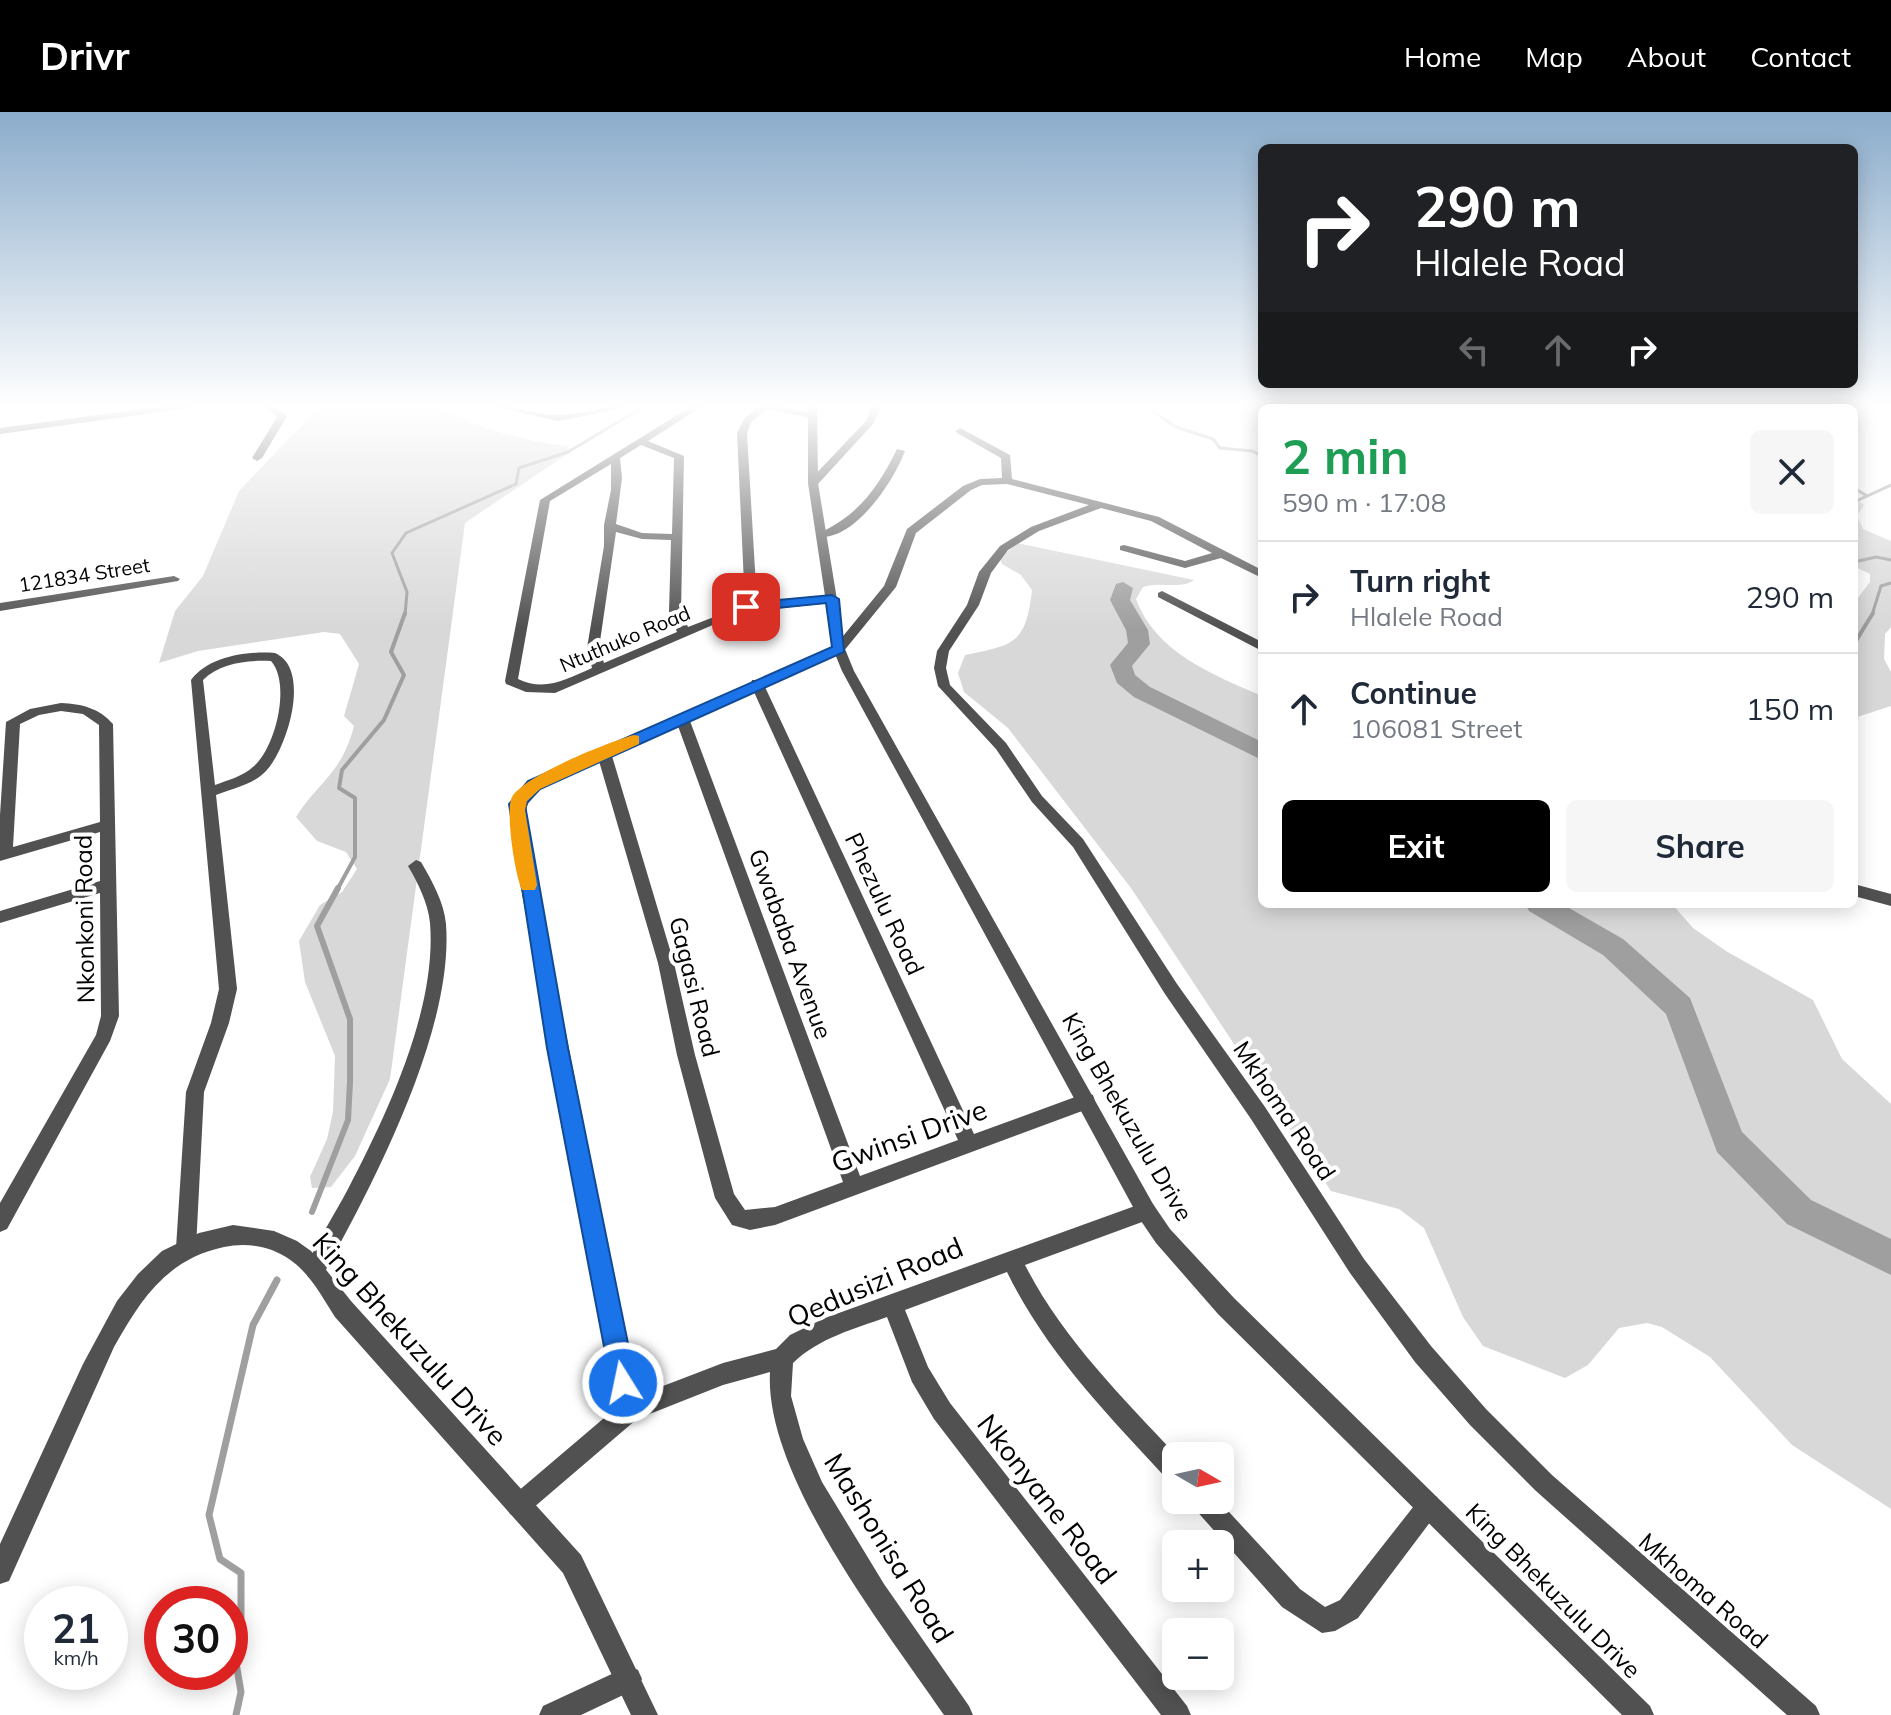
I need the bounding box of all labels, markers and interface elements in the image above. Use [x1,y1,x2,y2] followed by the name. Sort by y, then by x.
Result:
[40,32,129,80] text: Drivr
[1404,39,1481,74] text: Home
[1525,39,1583,74] text: Map
[1627,39,1706,74] text: About
[1750,39,1851,74] text: Contact
[1414,171,1581,241] text: 290 m
[1282,176,1386,280] icon: right
[1414,240,1626,285] text: Hlalele Road
[1452,328,1496,372] icon: left
[1536,328,1580,372] icon: ahead
[1620,328,1664,372] icon: right
[1282,426,1409,486] text: 2 min
[1750,430,1834,514] button: close
[1282,486,1446,519] text: 590 m · 17:08
[17,552,151,597] street label: 121834 Street
[1350,562,1490,600] text: Turn right
[712,573,780,641] pin
[1282,575,1326,619] icon: right
[1746,578,1834,616] text: 290 m
[724,585,768,629] icon: arrive
[556,600,694,677] street label: Ntuthuko Road
[1350,600,1503,633] text: Hlalele Road
[1350,674,1477,712] text: Continue
[1282,687,1326,731] icon: ahead
[1746,690,1834,728] text: 150 m
[1350,712,1522,745] text: 106081 Street
[1282,800,1550,892] button: Exit
[1566,800,1834,892] button: Share
[839,828,931,980] street label: Phezulu Road
[68,835,100,1003] street label: Nkonkoni Road
[743,845,839,1043] street label: Gwababa Avenue
[663,913,727,1060] street label: Gagasi Road
[1056,1007,1200,1226] street label: King Bhekuzulu Drive
[1227,1035,1342,1186] street label: Mkhoma Road
[826,1091,992,1180] street label: Gwinsi Drive
[305,1225,515,1452] street label: King Bhekuzulu Drive
[782,1229,968,1334] street label: Qedusizi Road
[581,1341,665,1425] position arrow
[970,1407,1125,1591] street label: Nkonyane Road
[1162,1442,1234,1514] north arrow
[1162,1442,1234,1690] map controls
[817,1447,962,1649] street label: Mashonisa Road
[1460,1496,1648,1684] street label: King Bhekuzulu Drive
[1633,1526,1774,1654] street label: Mkhoma Road
[1162,1530,1234,1602] button: +
[144,1586,248,1690] speed limit sign: 30
[52,1603,100,1653] text: 21
[1162,1618,1234,1690] button: −
[53,1645,99,1670] text: km/h

